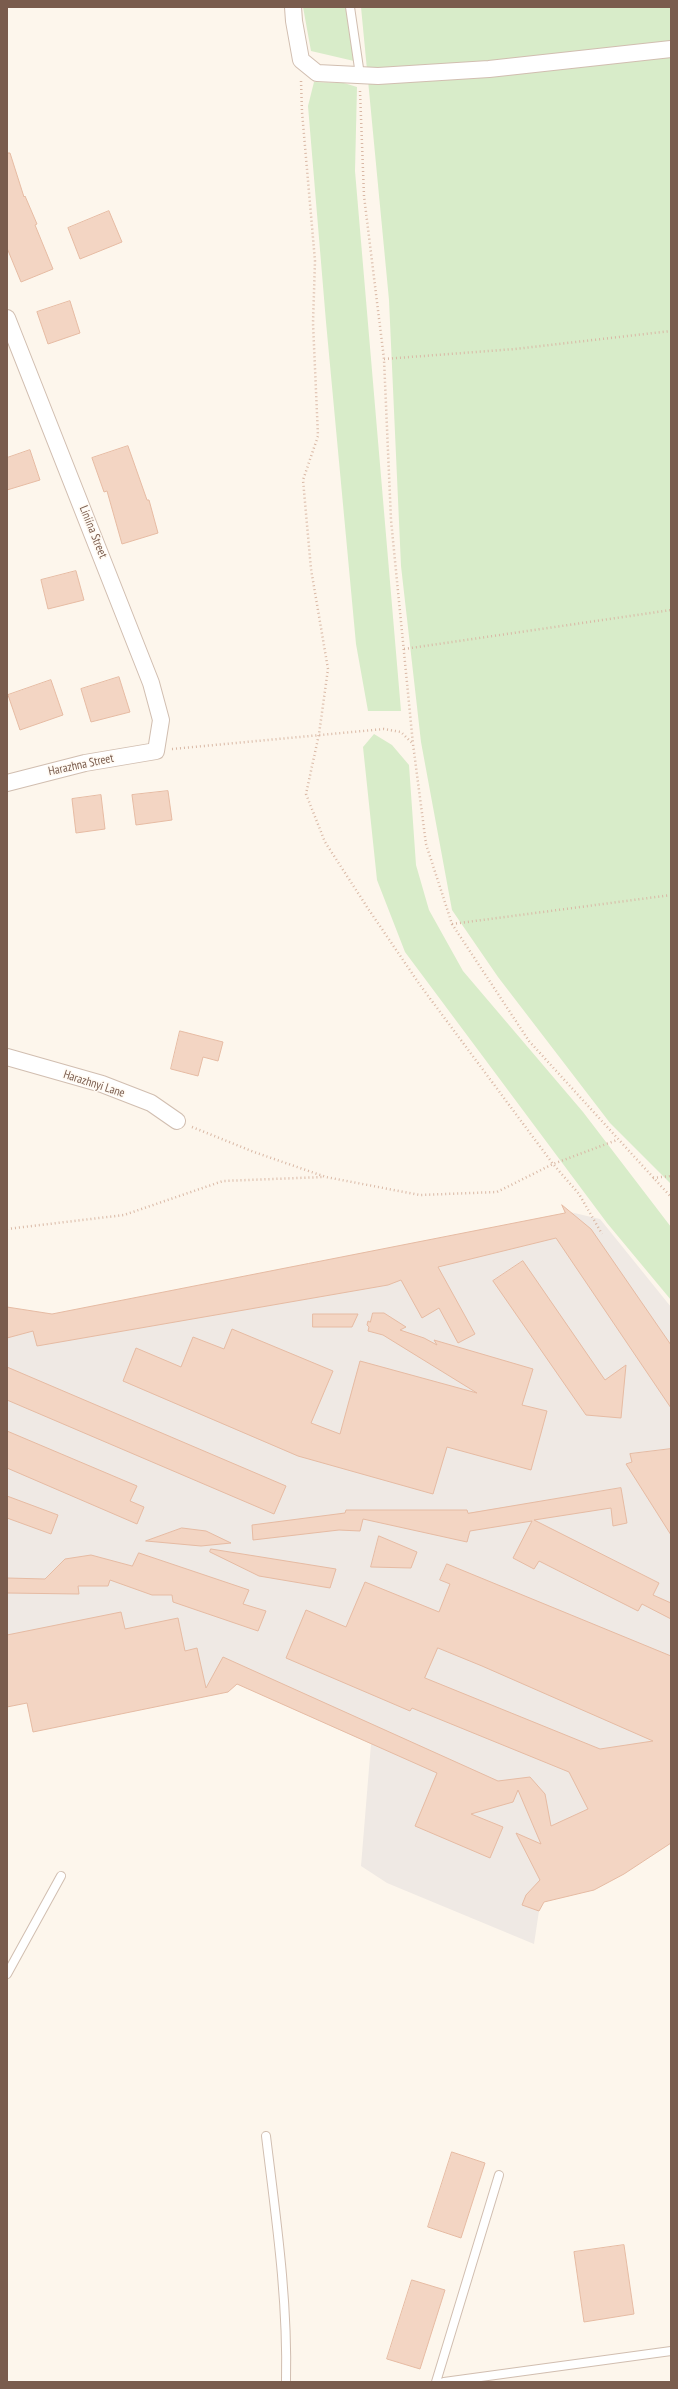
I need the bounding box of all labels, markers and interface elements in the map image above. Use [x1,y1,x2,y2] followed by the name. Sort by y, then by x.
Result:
[76,504,110,560] street label: Liniina Street
[47,751,115,779] street label: Harazhna Street
[61,1067,127,1101] street label: Harazhnyi Lane

